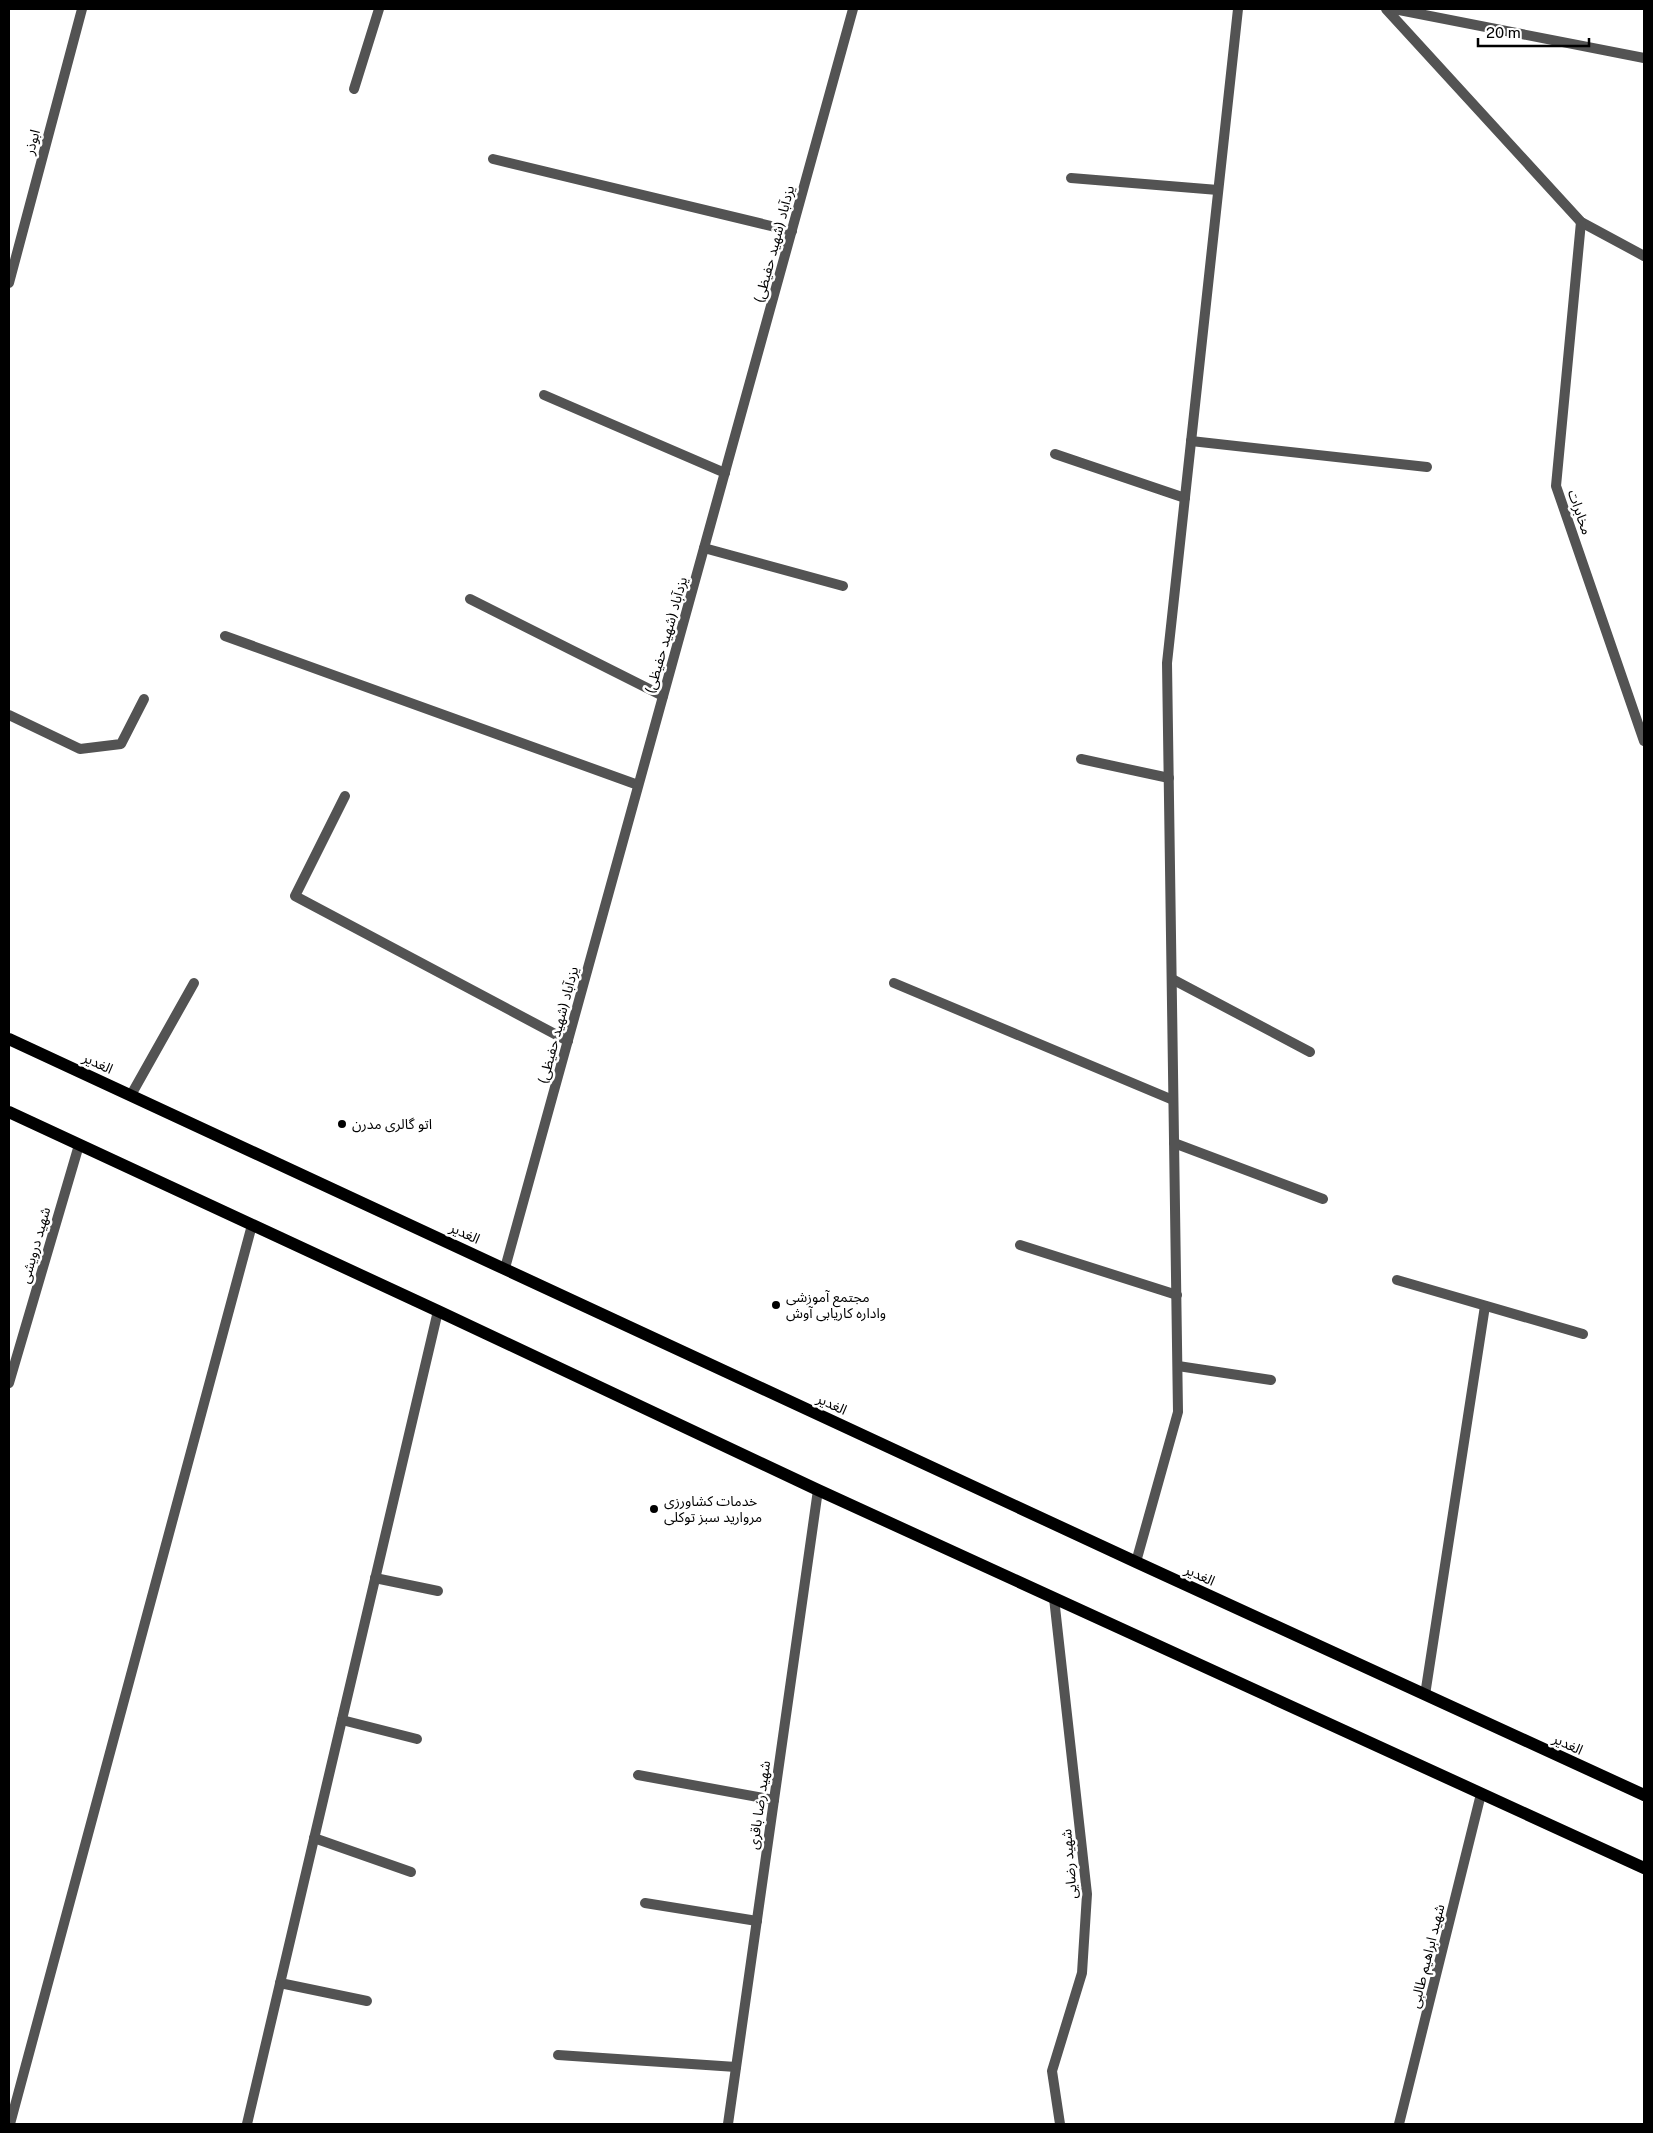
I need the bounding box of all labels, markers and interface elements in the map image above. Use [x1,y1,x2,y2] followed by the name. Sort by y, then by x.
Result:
[1478,15,1589,47] scale bar
[1486,24,1521,41] text: 20 m
[21,128,44,158] street label: ابوذر
[751,184,798,305] street label: یزدآباد (شهید حفیظی)
[1564,487,1595,537] street label: مخابرات
[642,575,691,695] street label: یزدآباد (شهید حفیظی)
[535,965,582,1086] street label: یزدآباد (شهید حفیظی)
[79,1049,116,1078] street label: الغدیر
[352,1116,432,1133] place label: اتو گالری مدرن
[336,1118,348,1130] marker: اتو گالری مدرن
[16,1205,54,1285] street label: شهید درویشی
[446,1219,483,1248] street label: الغدیر
[786,1289,886,1322] place label: مجتمع آموزشی واداره کاریابی آوش
[770,1299,782,1311] marker: مجتمع آموزشی واداره کاریابی آوش
[813,1390,850,1419] street label: الغدیر
[664,1493,762,1526] place label: خدمات کشاورزی مروارید سبز توکلی
[648,1503,660,1515] marker: خدمات کشاورزی مروارید سبز توکلی
[1181,1561,1218,1590] street label: الغدیر
[1549,1730,1586,1759] street label: الغدیر
[745,1760,774,1850] street label: شهید رضا باقری
[1058,1828,1081,1900] street label: شهید رضایی
[1406,1902,1451,2010] street label: شهید ابراهیم طالبی

